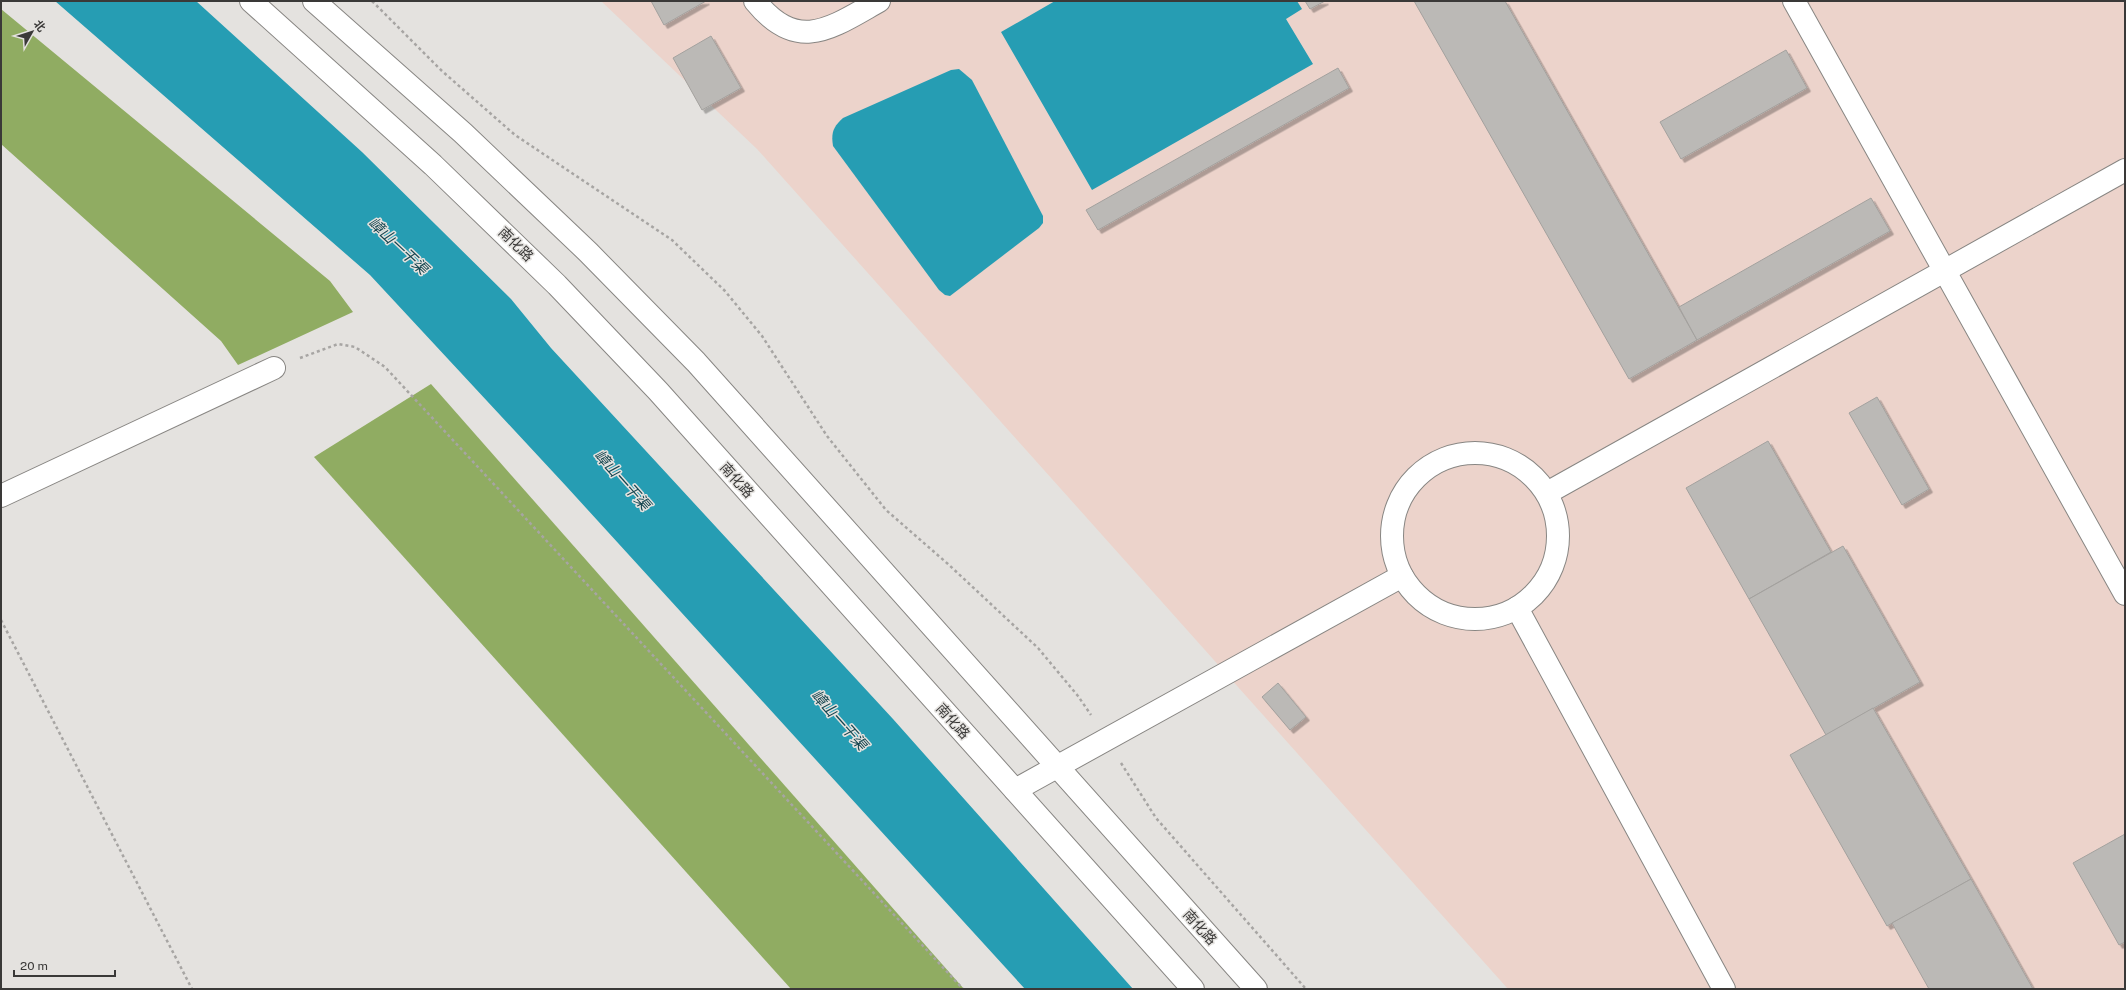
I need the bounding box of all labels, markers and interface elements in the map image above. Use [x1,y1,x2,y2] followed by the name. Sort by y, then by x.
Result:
[12,12,52,52] north arrow
[32,18,48,34] text: 北
[365,214,433,279] water label: 嶂山一干渠
[495,224,537,264] street label: 南化路
[591,446,655,515] water label: 嶂山一干渠
[717,459,757,501] street label: 南化路
[808,686,872,755] water label: 嶂山一干渠
[933,700,973,742] street label: 南化路
[1180,906,1220,948] street label: 南化路
[14,952,115,978] scale bar
[20,959,48,973] text: 20 m

